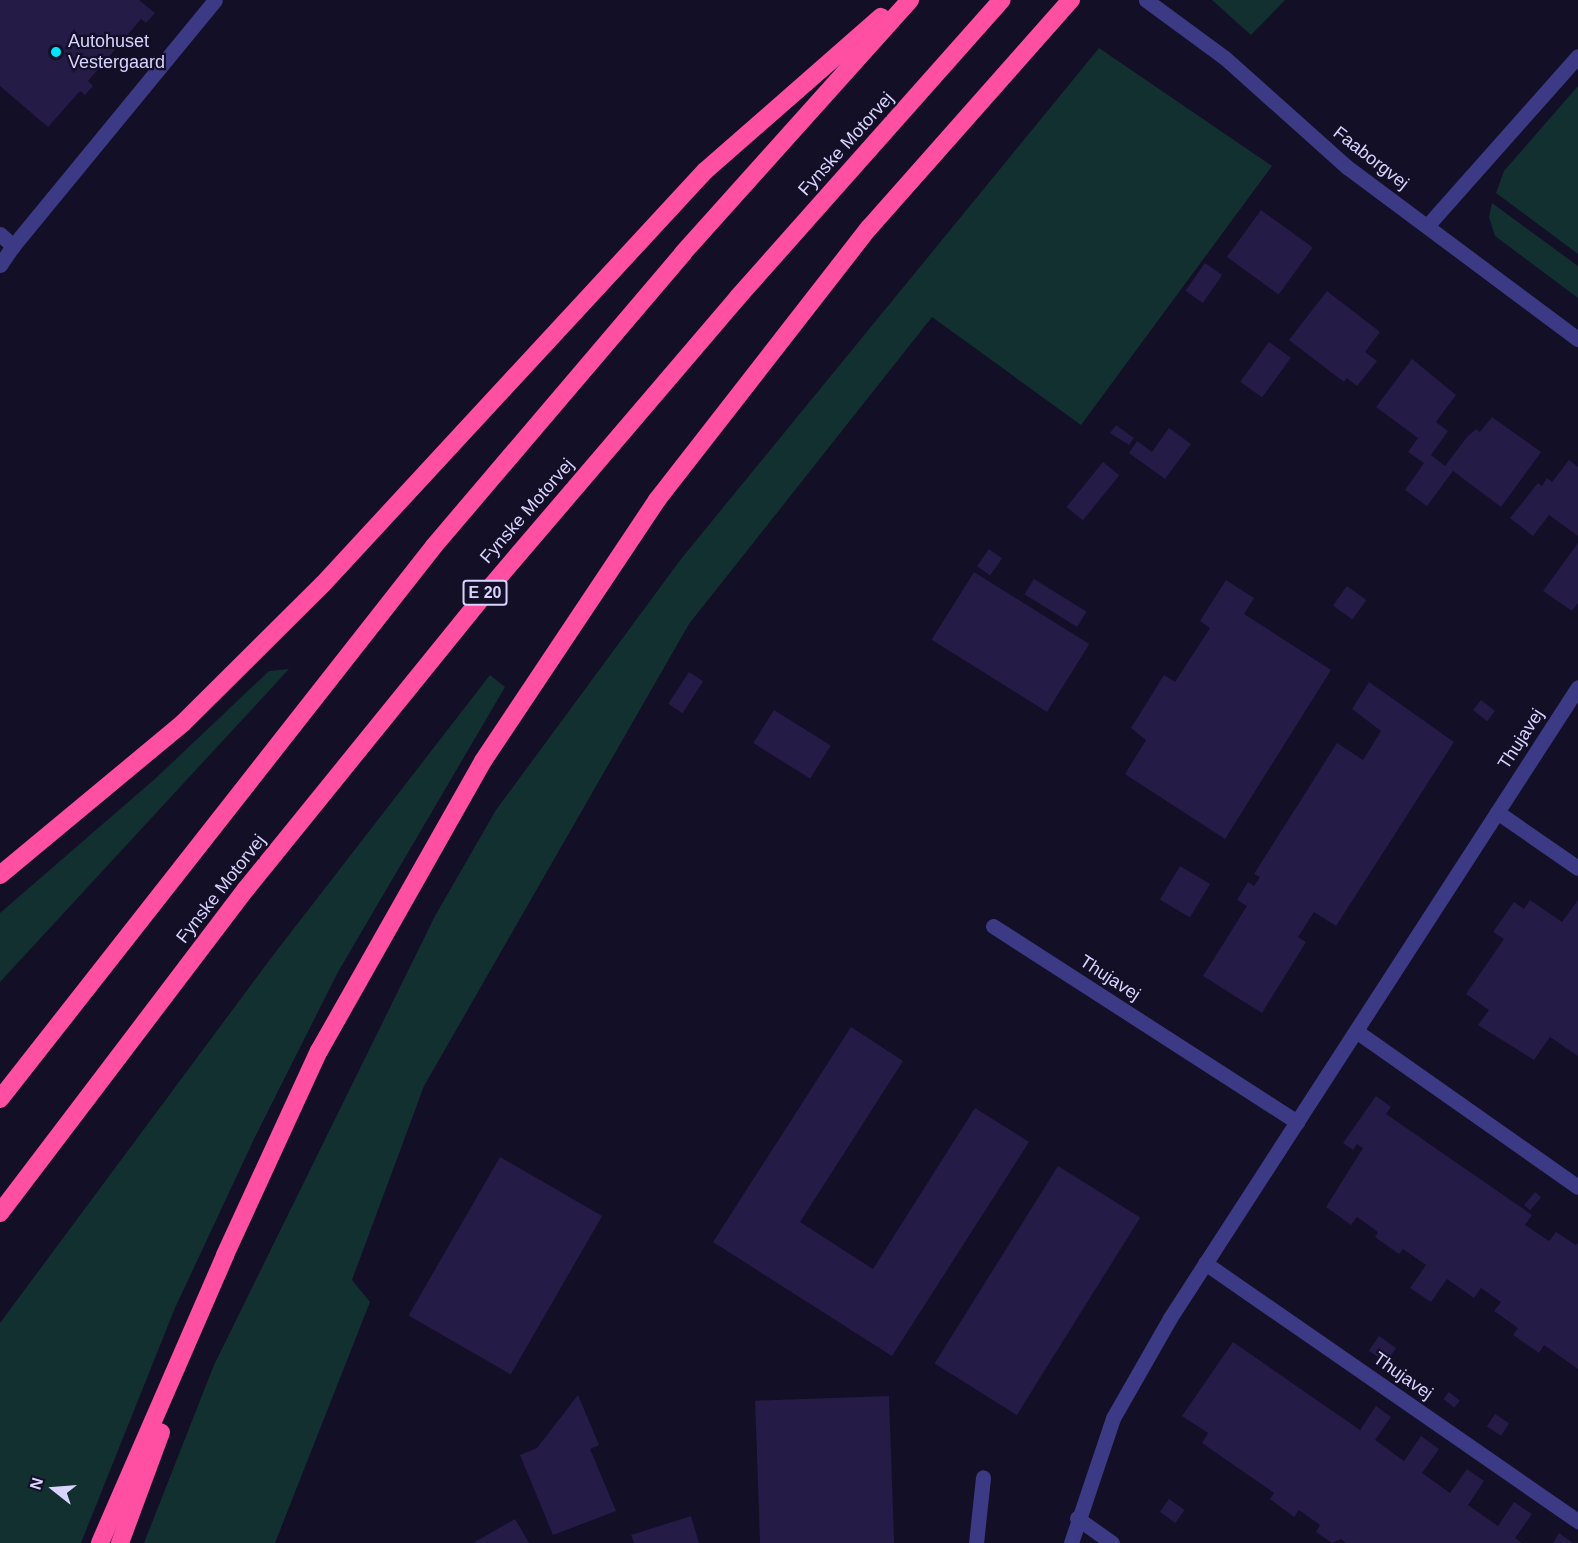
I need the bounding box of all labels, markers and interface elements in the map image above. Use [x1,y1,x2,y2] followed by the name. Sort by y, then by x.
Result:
[68,31,165,74] place label: Autohuset Vestergaard
[49,45,63,59] marker: Autohuset Vestergaard
[794,88,898,200] street label: Fynske Motorvej
[1329,122,1413,194] street label: Faaborgvej
[476,454,578,568] street label: Fynske Motorvej
[462,580,508,606] road number: E 20
[1493,705,1549,773] street label: Thujavej
[172,830,270,948] street label: Fynske Motorvej
[1076,950,1144,1006] street label: Thujavej
[1369,1348,1437,1404] street label: Thujavej
[24,1459,84,1519] north arrow
[26,1476,46,1492] text: N

